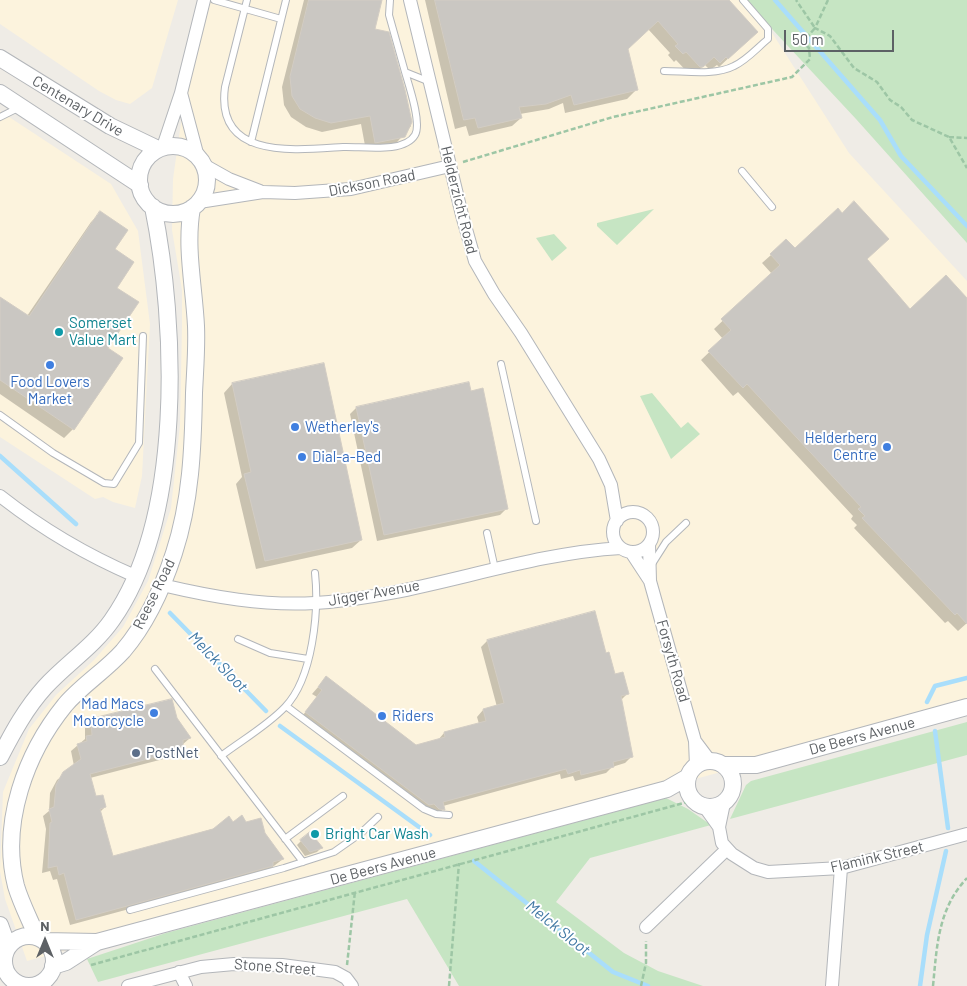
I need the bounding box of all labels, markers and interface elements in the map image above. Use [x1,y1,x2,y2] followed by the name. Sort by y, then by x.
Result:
[787,20,897,52] scale bar
[792,30,824,48] text: 50 m
[29,72,127,140] street label: Centenary Drive
[437,144,481,256] street label: Helderzicht Road
[327,166,417,200] street label: Dickson Road
[69,314,137,349] place label: Somerset Value Mart
[53,326,65,338] marker: Somerset Value Mart
[44,359,56,371] marker: Food Lovers Market
[10,373,90,408] place label: Food Lovers Market
[305,418,379,436] place label: Wetherley's
[289,421,301,433] marker: Wetherley's
[805,429,877,464] place label: Helderberg Centre
[881,441,893,453] marker: Helderberg Centre
[312,448,381,466] place label: Dial-a-Bed
[296,451,308,463] marker: Dial-a-Bed
[129,556,179,632] street label: Reese Road
[327,576,421,610] street label: Jigger Avenue
[653,618,693,704] street label: Forsyth Road
[184,628,252,696] water label: Melck Sloot
[73,695,144,730] place label: Mad Macs Motorcycle
[148,707,160,719] marker: Mad Macs Motorcycle
[392,707,434,725] place label: Riders
[376,710,388,722] marker: Riders
[807,713,917,759] street label: De Beers Avenue
[146,744,199,762] place label: PostNet
[130,747,142,759] marker: PostNet
[325,825,429,843] place label: Bright Car Wash
[309,828,321,840] marker: Bright Car Wash
[828,838,926,876] street label: Flamink Street
[328,843,438,889] street label: De Beers Avenue
[522,896,594,960] water label: Melck Sloot
[20,916,70,966] north arrow
[40,917,50,934] text: N
[233,955,317,979] street label: Stone Street

